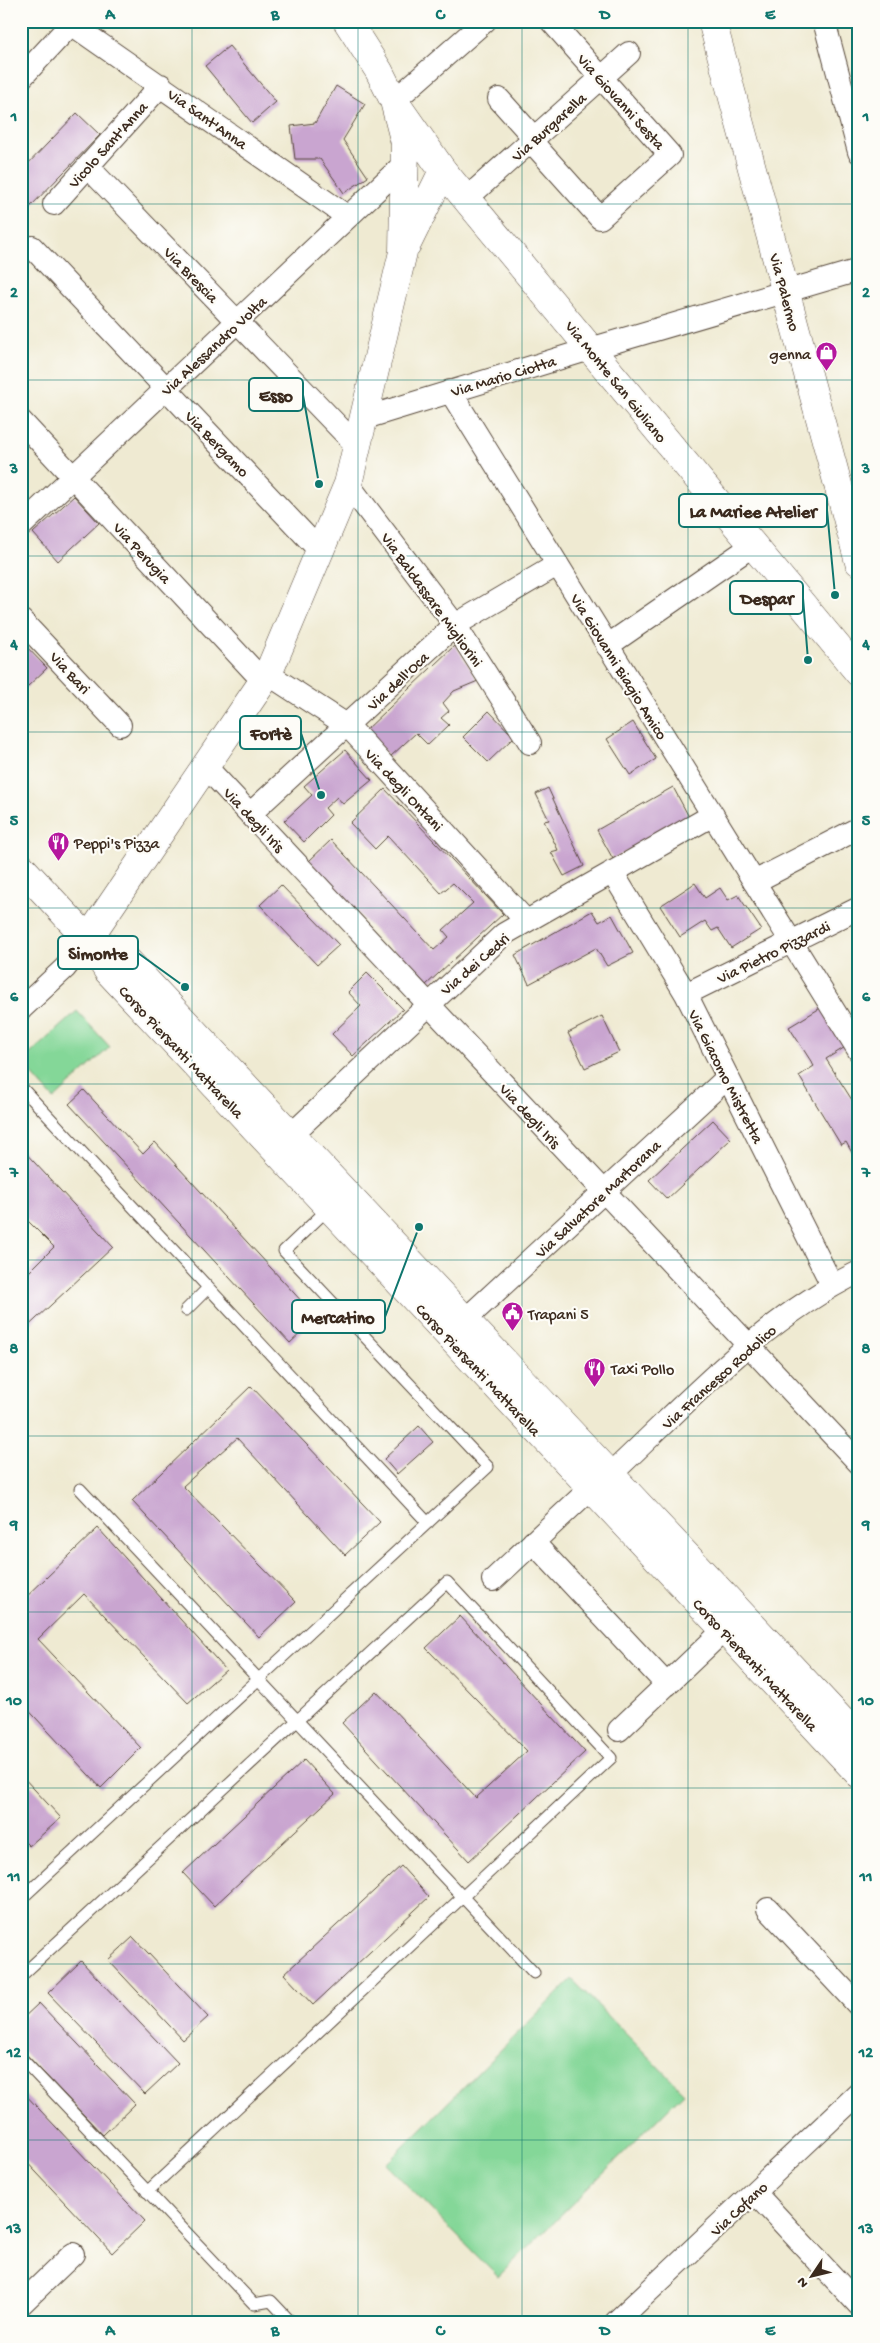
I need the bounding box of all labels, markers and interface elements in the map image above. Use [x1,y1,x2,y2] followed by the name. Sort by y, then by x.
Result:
[104,7,116,26] text: A
[270,7,280,26] text: B
[435,7,446,26] text: C
[598,7,611,26] text: D
[765,7,776,26] text: E
[571,51,668,156] street label: Via Giovanni Sesta
[162,86,250,156] street label: Via Sant'Anna
[508,89,593,168] street label: Via Burgarella
[65,98,154,194] street label: Vicolo Sant'Anna
[10,109,17,128] text: 1
[862,109,869,128] text: 1
[157,244,222,309] street label: Via Brescia
[763,251,802,334] street label: Via Palermo
[10,285,18,304] text: 2
[862,285,870,304] text: 2
[158,293,273,402] street label: Via Alessandro Volta
[559,318,669,448] street label: Via Monte San Giuliano
[815,341,839,372] shop icon: genna
[770,347,812,366] place label: genna
[448,353,560,404] street label: Via Mario Ciotta
[249,378,303,411] callout: Esso
[259,387,294,408] text: Esso
[179,408,252,483] street label: Via Bergamo
[9,461,18,480] text: 3
[861,461,870,480] text: 3
[679,494,827,527] callout: La Mariee Atelier
[689,503,819,524] text: La Mariee Atelier
[107,519,174,590] street label: Via Perugia
[374,529,485,672] street label: Via Baldassare Migliorini
[730,581,803,614] callout: Despar
[739,590,796,611] text: Despar
[564,591,670,744] street label: Via Giovanni Biagio Amico
[9,637,18,656] text: 4
[861,637,870,656] text: 4
[43,648,93,700] street label: Via Bari
[364,648,435,717] street label: Via dell'Oca
[240,716,301,749] callout: Fortè
[249,725,292,746] text: Fortè
[359,745,446,837] street label: Via degli Ontani
[217,784,288,858] street label: Via degli Iris
[10,813,19,832] text: 5
[862,813,871,832] text: 5
[46,830,70,861] restaurant icon: Peppi's Pizza
[73,836,160,855] place label: Peppi's Pizza
[714,918,834,990] street label: Via Pietro Pizzardi
[437,930,515,1001] street label: Via dei Cedri
[58,936,138,969] callout: Simonte
[68,945,128,966] text: Simonte
[113,983,247,1125] street label: Corso Piersanti Mattarella
[10,989,19,1008] text: 6
[862,989,871,1008] text: 6
[681,1007,766,1149] street label: Via Giacomo Mistretta
[493,1080,564,1154] street label: Via degli Iris
[532,1137,667,1264] street label: Via Salvatore Martorana
[9,1165,19,1184] text: 7
[861,1165,871,1184] text: 7
[292,1300,385,1333] callout: Mercatino
[410,1301,544,1443] street label: Corso Piersanti Mattarella
[500,1301,524,1332] public building icon: Trapani 5
[527,1307,589,1326] place label: Trapani 5
[301,1309,375,1330] text: Mercatino
[658,1322,782,1436] street label: Via Francesco Rodolico
[10,1341,19,1360] text: 8
[862,1341,871,1360] text: 8
[583,1356,607,1387] restaurant icon: Taxi Pollo
[610,1362,674,1381] place label: Taxi Pollo
[9,1517,18,1536] text: 9
[861,1517,870,1536] text: 9
[687,1596,821,1738] street label: Corso Piersanti Mattarella
[5,1693,22,1712] text: 10
[857,1693,874,1712] text: 10
[7,1869,20,1888] text: 11
[859,1869,872,1888] text: 11
[6,2045,21,2064] text: 12
[858,2045,873,2064] text: 12
[707,2179,773,2243] street label: Via Cofano
[6,2221,21,2240] text: 13
[858,2221,873,2240] text: 13
[788,2250,838,2300] north arrow
[794,2273,813,2291] text: N
[104,2323,116,2342] text: A
[270,2323,280,2342] text: B
[435,2323,446,2342] text: C
[598,2323,611,2342] text: D
[765,2323,776,2342] text: E

